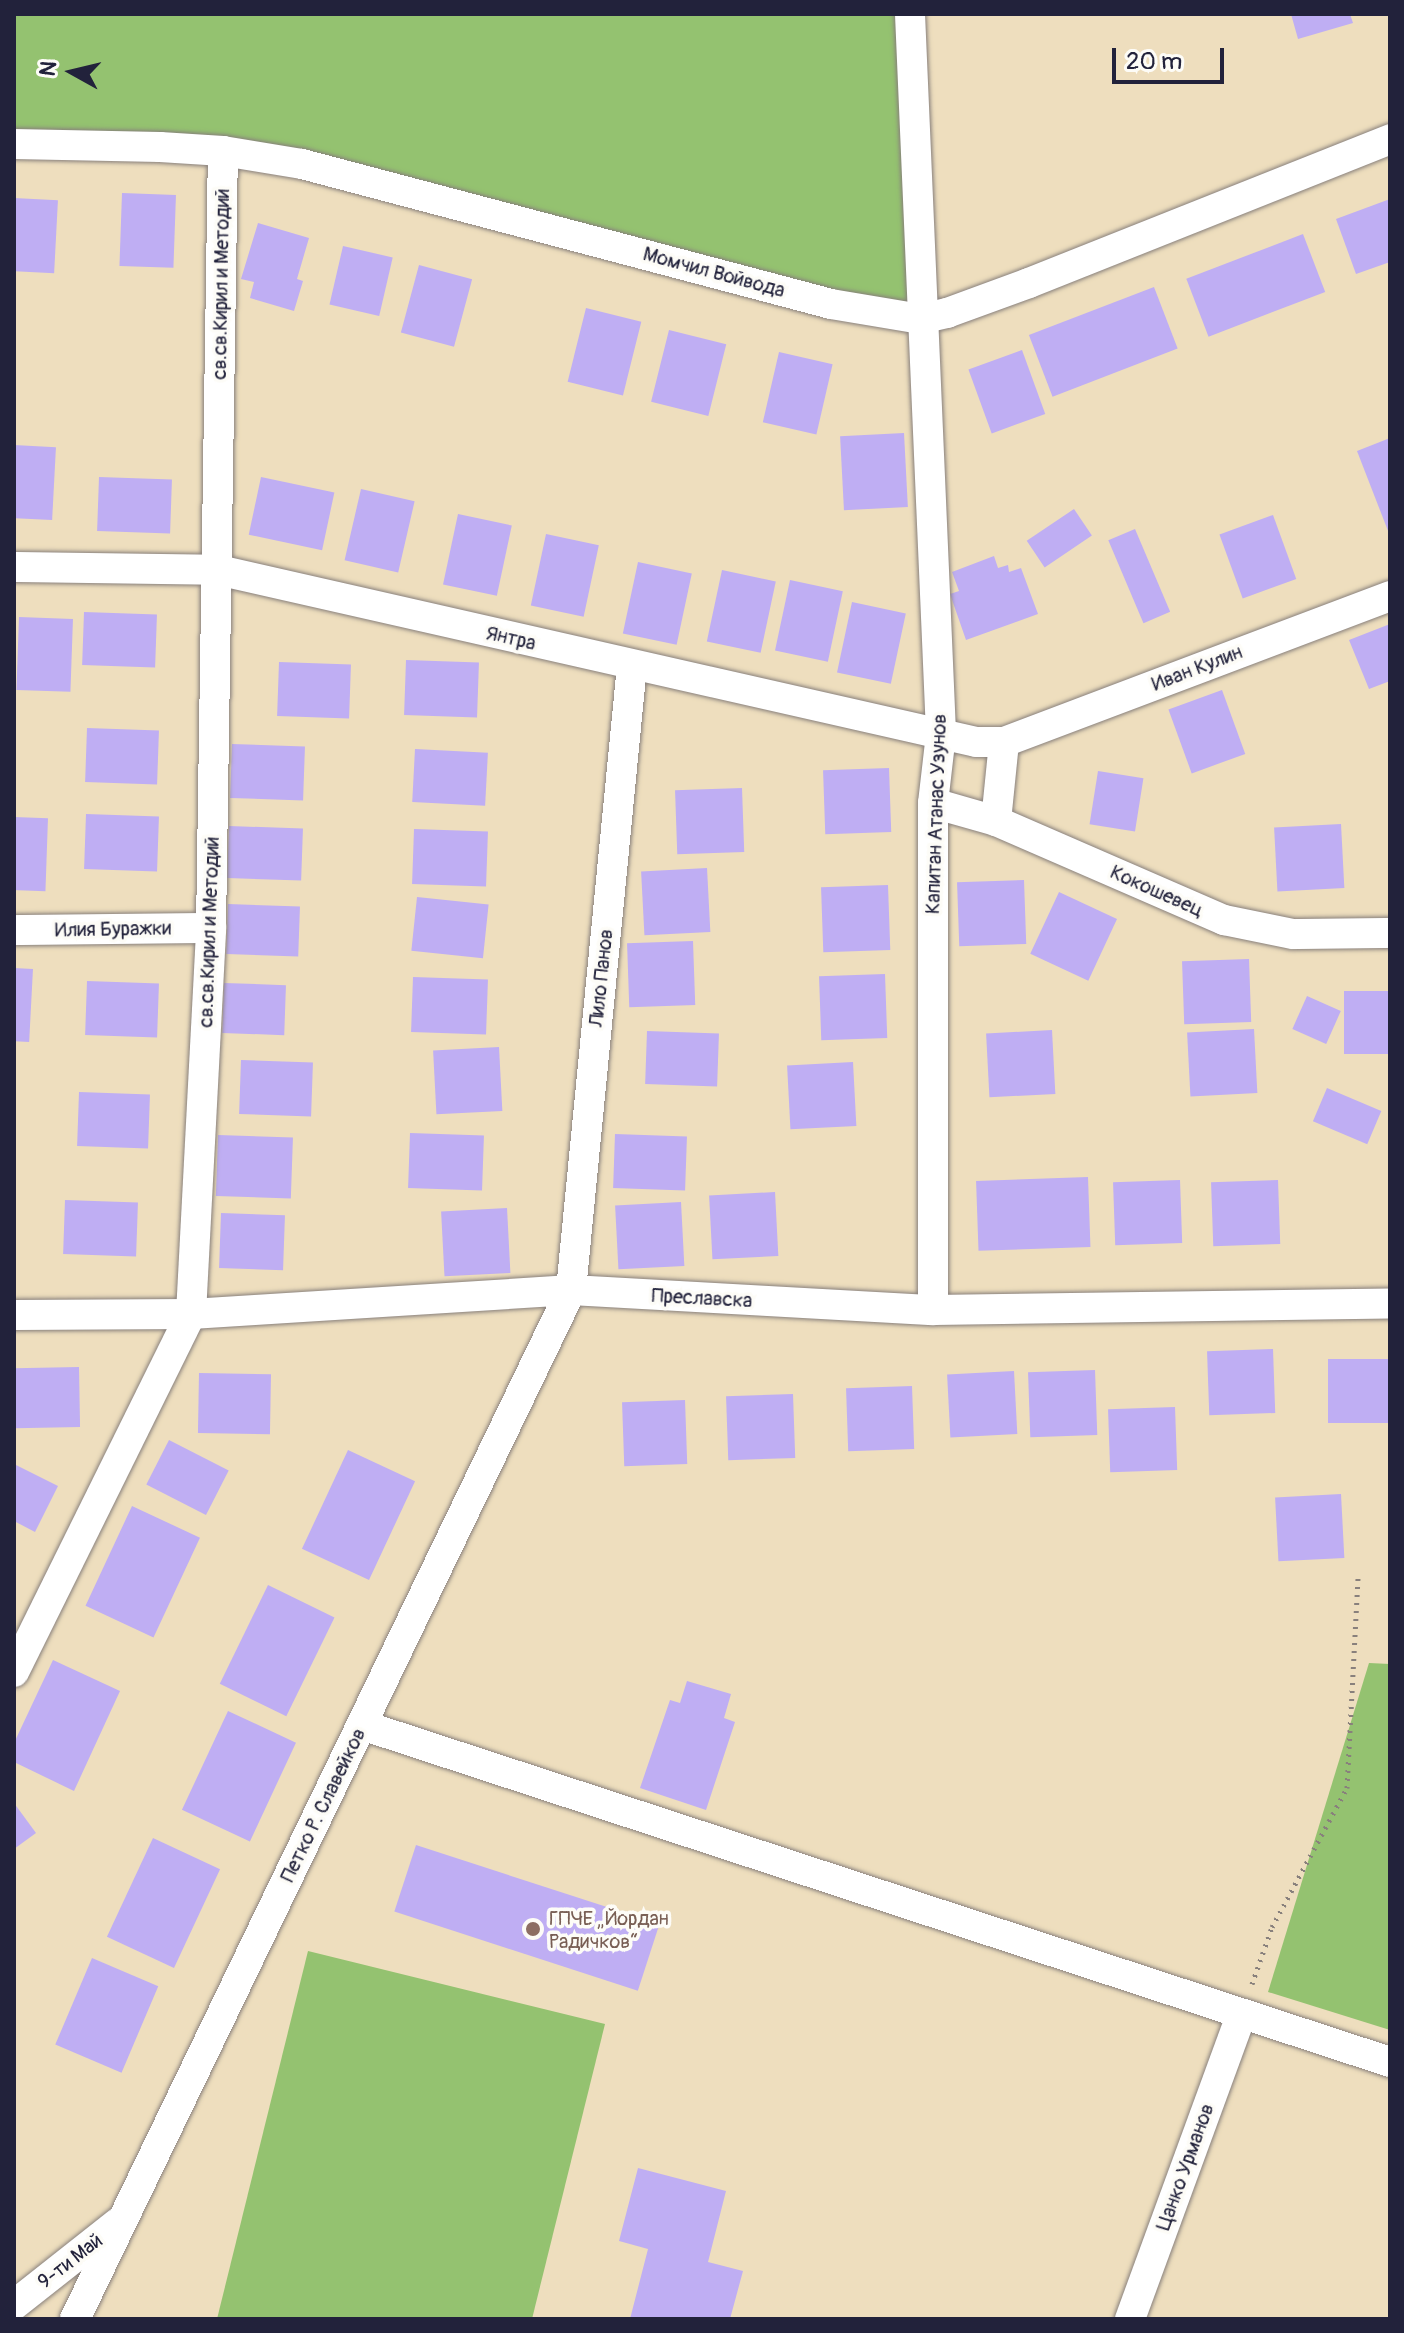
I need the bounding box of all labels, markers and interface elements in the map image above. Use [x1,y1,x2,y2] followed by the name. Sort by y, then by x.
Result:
[32,32,112,112] north arrow
[1116,32,1228,82] scale bar
[1126,47,1182,76] text: 20 m
[33,59,63,78] text: N
[207,188,235,380] street label: св.св.Кирил и Методий
[641,242,787,302] street label: Момчил Войвода
[484,621,538,655] street label: Янтра
[1148,640,1246,696] street label: Иван Кулин
[921,713,951,915] street label: Капитан Атанас Узунов
[194,836,224,1028] street label: св.св.Кирил и Методий
[1107,860,1207,922] street label: Кокошевец
[55,916,171,942] street label: Илия Буражки
[584,928,618,1028] street label: Лило Панов
[651,1283,753,1313] street label: Преславска
[275,1724,371,1886] street label: Петко Р. Славейков
[549,1906,669,1953] place label: ГПЧЕ „Йордан Радичков“
[524,1920,542,1938] marker: ГПЧЕ „Йордан Радичков“
[1151,2100,1219,2234] street label: Цанко Урманов
[33,2228,107,2294] street label: 9-ти Май

